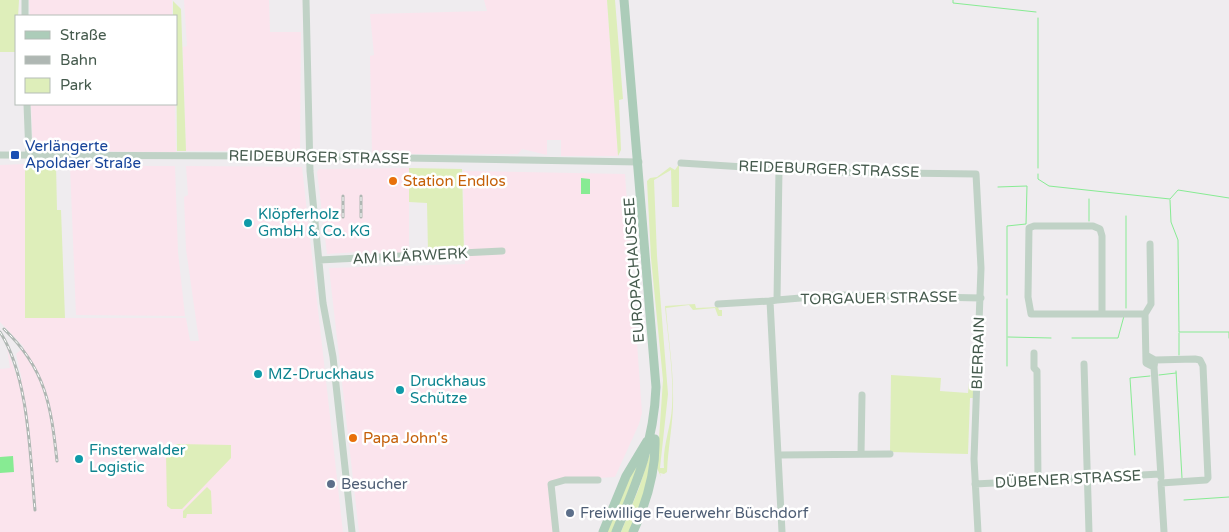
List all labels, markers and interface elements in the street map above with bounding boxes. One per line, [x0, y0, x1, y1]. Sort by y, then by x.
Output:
legend [15, 15, 178, 105]
text: Straße [60, 26, 106, 44]
text: Bahn [60, 51, 97, 69]
text: Park [60, 76, 92, 94]
place label: Verlängerte Apoldaer Straße [25, 137, 141, 172]
street label: REIDEBURGER STRASSE [228, 146, 410, 168]
marker: Verlängerte Apoldaer Straße [9, 149, 21, 161]
street label: REIDEBURGER STRASSE [738, 157, 920, 181]
place label: Station Endlos [403, 172, 506, 190]
marker: Station Endlos [387, 175, 399, 187]
street label: EUROPACHAUSSEE [620, 197, 648, 343]
place label: Klöpferholz GmbH & Co. KG [258, 205, 370, 240]
marker: Klöpferholz GmbH & Co. KG [242, 217, 254, 229]
street label: AM KLÄRWERK [352, 244, 468, 268]
street label: TORGAUER STRASSE [800, 288, 958, 308]
street label: BIERRAIN [968, 316, 988, 390]
place label: MZ-Druckhaus [268, 365, 374, 383]
marker: MZ-Druckhaus [252, 368, 264, 380]
place label: Druckhaus Schütze [410, 372, 486, 407]
marker: Druckhaus Schütze [394, 384, 406, 396]
place label: Papa John's [363, 429, 448, 447]
marker: Papa John's [347, 432, 359, 444]
place label: Finsterwalder Logistic [89, 441, 186, 476]
marker: Finsterwalder Logistic [73, 453, 85, 465]
street label: DÜBENER STRASSE [994, 466, 1142, 492]
place label: Besucher [341, 475, 408, 493]
marker: Besucher [325, 478, 337, 490]
place label: Freiwillige Feuerwehr Büschdorf [580, 504, 809, 522]
marker: Freiwillige Feuerwehr Büschdorf [564, 507, 576, 519]

